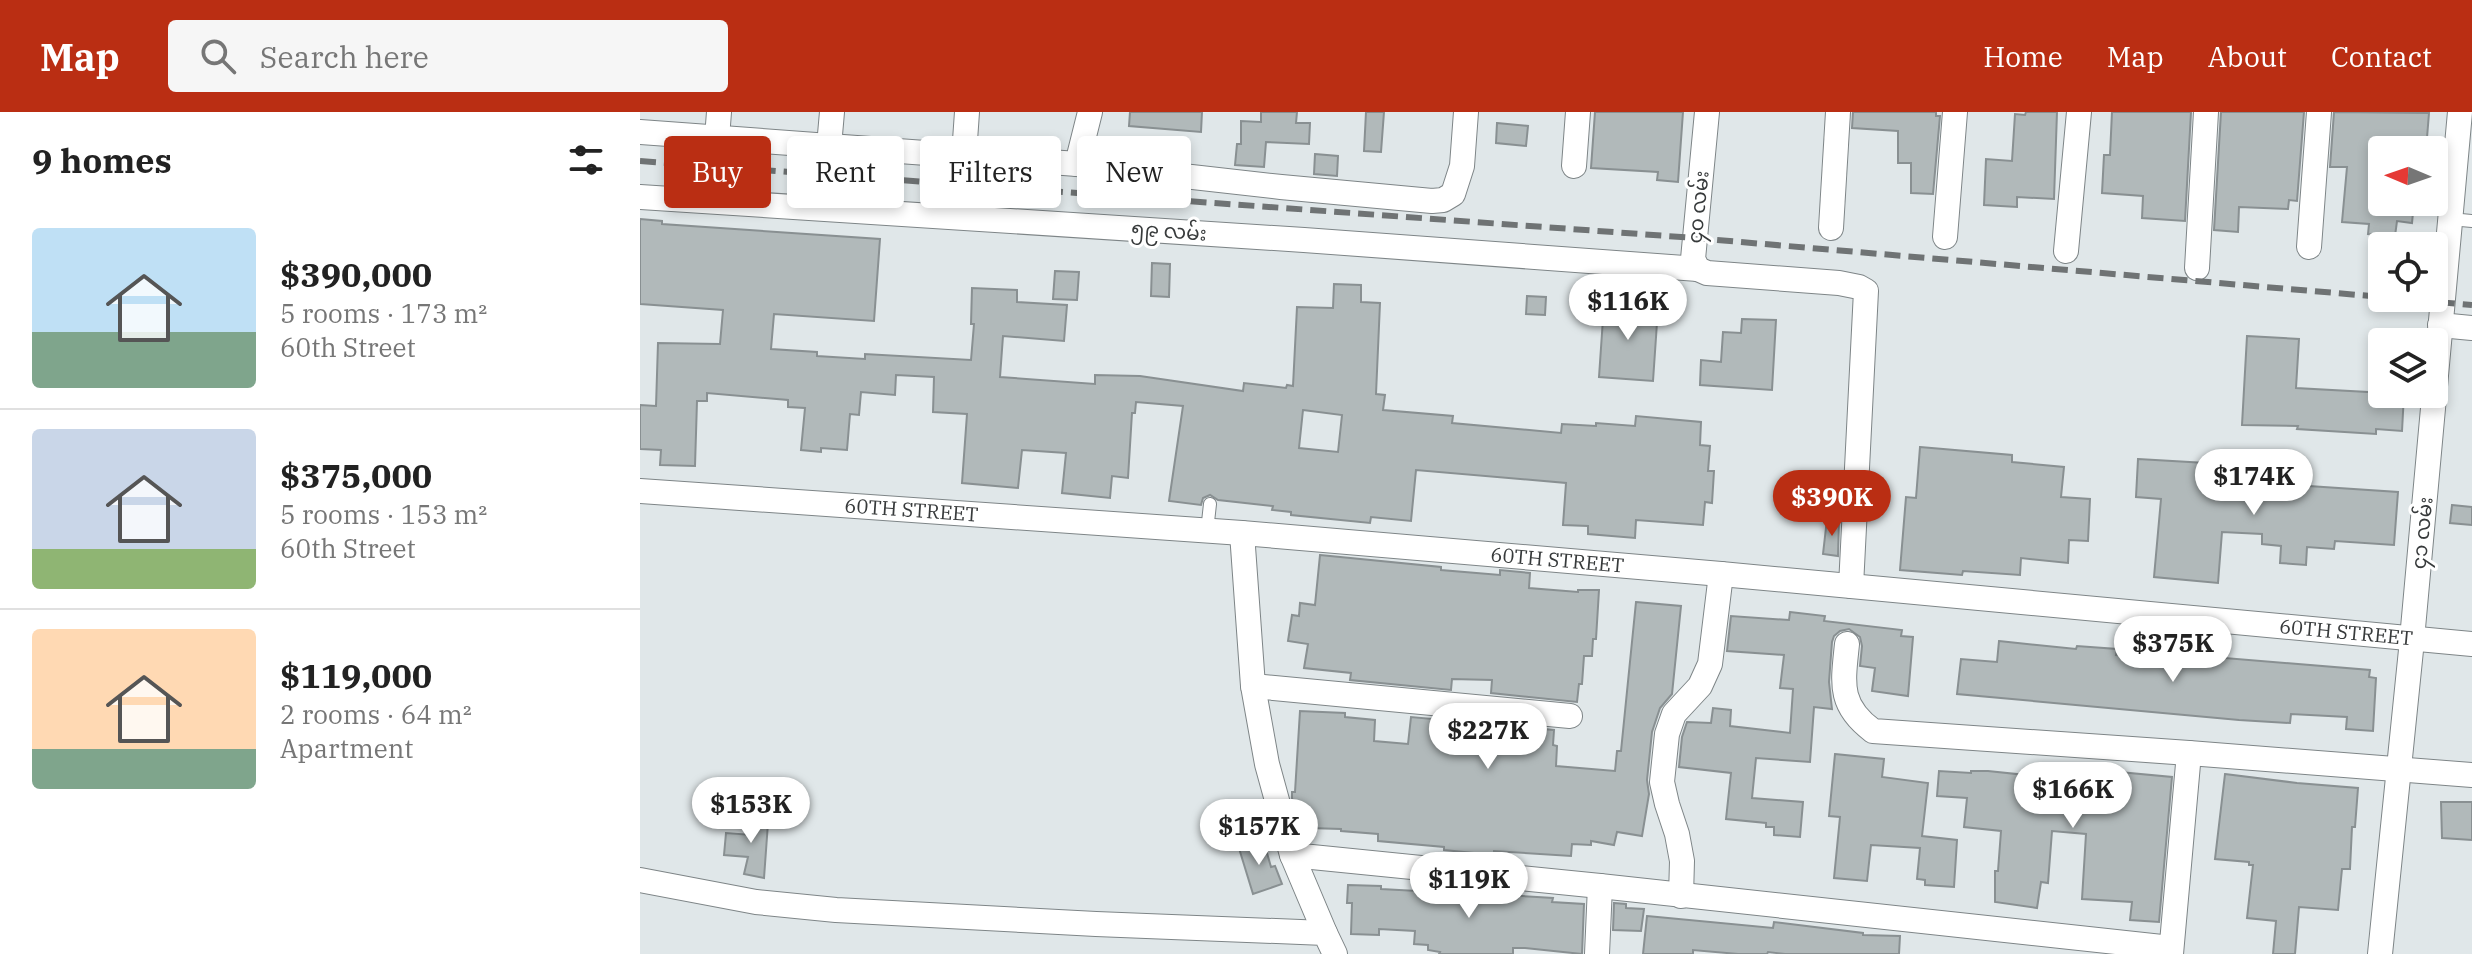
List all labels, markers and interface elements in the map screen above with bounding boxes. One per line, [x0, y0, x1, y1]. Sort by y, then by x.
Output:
search box [168, 20, 728, 92]
text: Map [40, 32, 120, 81]
icon: search [196, 34, 240, 78]
text: Search here [260, 37, 429, 76]
text: Home [1983, 38, 2063, 75]
text: Map [2107, 38, 2164, 75]
text: About [2208, 38, 2287, 75]
text: Contact [2331, 38, 2432, 75]
chip: Buy [664, 136, 771, 208]
chip: Rent [787, 136, 904, 208]
chip: Filters [920, 136, 1061, 208]
chip: New [1077, 136, 1191, 208]
north arrow [2368, 136, 2448, 216]
map controls [2368, 136, 2448, 408]
text: 9 homes [32, 138, 172, 182]
icon: filters [564, 138, 608, 182]
street label: ၄၀ လမ်း [1680, 169, 1718, 245]
street label: ၅၉ လမ်း [1130, 214, 1208, 250]
button: locate [2368, 232, 2448, 312]
text: $390,000 [280, 252, 432, 296]
icon: home [96, 260, 192, 356]
pin: $116K [1572, 274, 1684, 342]
text: $116K [1587, 283, 1669, 317]
text: 5 rooms · 173 m² [280, 296, 487, 330]
button: layers [2368, 328, 2448, 408]
text: 60th Street [280, 330, 416, 364]
pin: $174K [2198, 449, 2310, 517]
text: $375,000 [280, 453, 432, 497]
text: $174K [2213, 458, 2295, 492]
icon: home [96, 461, 192, 557]
pin: $390K [1776, 470, 1888, 538]
text: $390K [1791, 479, 1873, 513]
street label: 60TH STREET [844, 491, 979, 528]
street label: ၄၁ လမ်း [2404, 496, 2442, 571]
text: 5 rooms · 153 m² [280, 497, 487, 531]
text: 60th Street [280, 531, 416, 565]
street label: 60TH STREET [1489, 540, 1625, 579]
street label: 60TH STREET [2278, 612, 2414, 651]
pin: $375K [2117, 616, 2229, 684]
text: $375K [2132, 625, 2214, 659]
text: $119,000 [280, 653, 432, 697]
icon: home [96, 661, 192, 757]
text: 2 rooms · 64 m² [280, 697, 472, 731]
pin: $227K [1432, 703, 1544, 771]
text: $227K [1447, 712, 1529, 746]
text: Apartment [280, 731, 413, 765]
pin: $166K [2017, 762, 2129, 830]
text: $166K [2032, 771, 2114, 805]
pin: $153K [695, 777, 807, 845]
text: $153K [710, 786, 792, 820]
pin: $157K [1203, 799, 1315, 867]
text: $157K [1218, 808, 1300, 842]
pin: $119K [1413, 852, 1525, 920]
text: $119K [1428, 861, 1510, 895]

